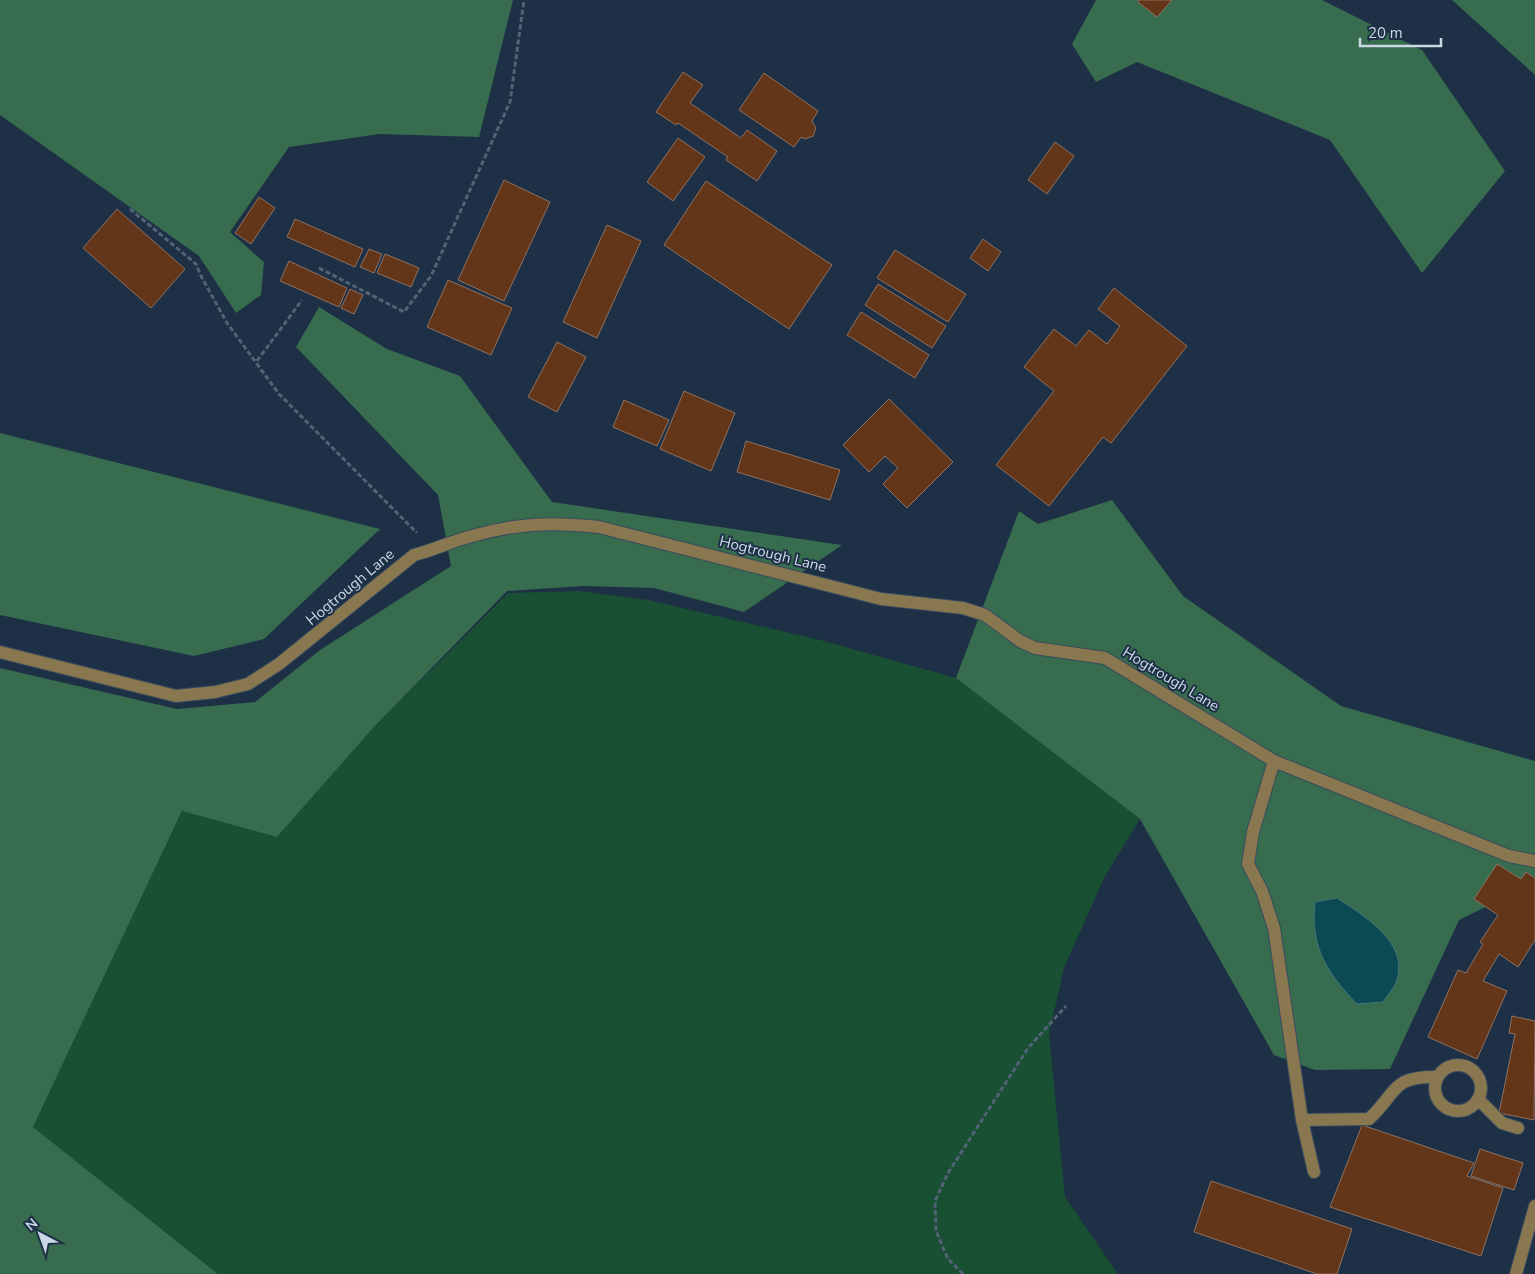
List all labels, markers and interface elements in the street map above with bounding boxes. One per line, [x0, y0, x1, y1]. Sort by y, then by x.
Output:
scale bar [1360, 15, 1441, 47]
text: 20 m [1368, 23, 1403, 43]
street label: Hogtrough Lane [717, 531, 829, 577]
street label: Hogtrough Lane [302, 544, 398, 630]
street label: Hogtrough Lane [1119, 642, 1223, 716]
north arrow [15, 1209, 65, 1259]
text: N [22, 1214, 42, 1235]

